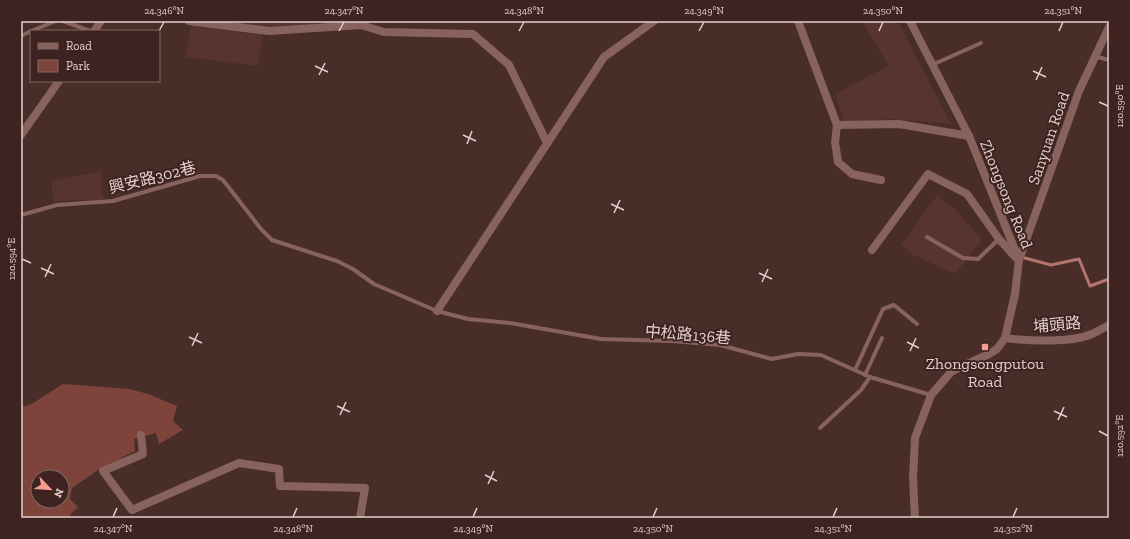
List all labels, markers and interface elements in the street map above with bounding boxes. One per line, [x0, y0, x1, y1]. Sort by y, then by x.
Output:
text: 24.346°N [144, 5, 184, 17]
text: 24.347°N [325, 5, 364, 17]
text: 24.348°N [504, 5, 544, 17]
text: 24.349°N [684, 5, 724, 17]
text: 24.350°N [863, 5, 903, 17]
text: 24.351°N [1044, 5, 1082, 17]
legend [30, 30, 160, 82]
text: Road [66, 39, 92, 53]
text: Park [66, 59, 91, 73]
text: 120.590°E [1114, 85, 1126, 127]
street label: Sanyuan Road [1024, 89, 1073, 187]
street label: Zhongsong Road [976, 137, 1037, 251]
street label: 興安路302巷 [107, 157, 198, 198]
text: 120.594°E [6, 238, 18, 280]
street label: 埔頭路 [1032, 313, 1082, 336]
street label: 中松路136巷 [644, 321, 732, 348]
marker: Zhongsongputou Road [980, 342, 990, 352]
place label: Zhongsongputou Road [926, 354, 1044, 391]
text: 120.592°E [1114, 415, 1126, 457]
north arrow [30, 469, 70, 509]
text: N [51, 486, 66, 500]
text: 24.347°N [94, 523, 133, 535]
text: 24.348°N [273, 523, 313, 535]
text: 24.349°N [453, 523, 493, 535]
text: 24.350°N [633, 523, 673, 535]
text: 24.351°N [814, 523, 852, 535]
text: 24.352°N [993, 523, 1033, 535]

